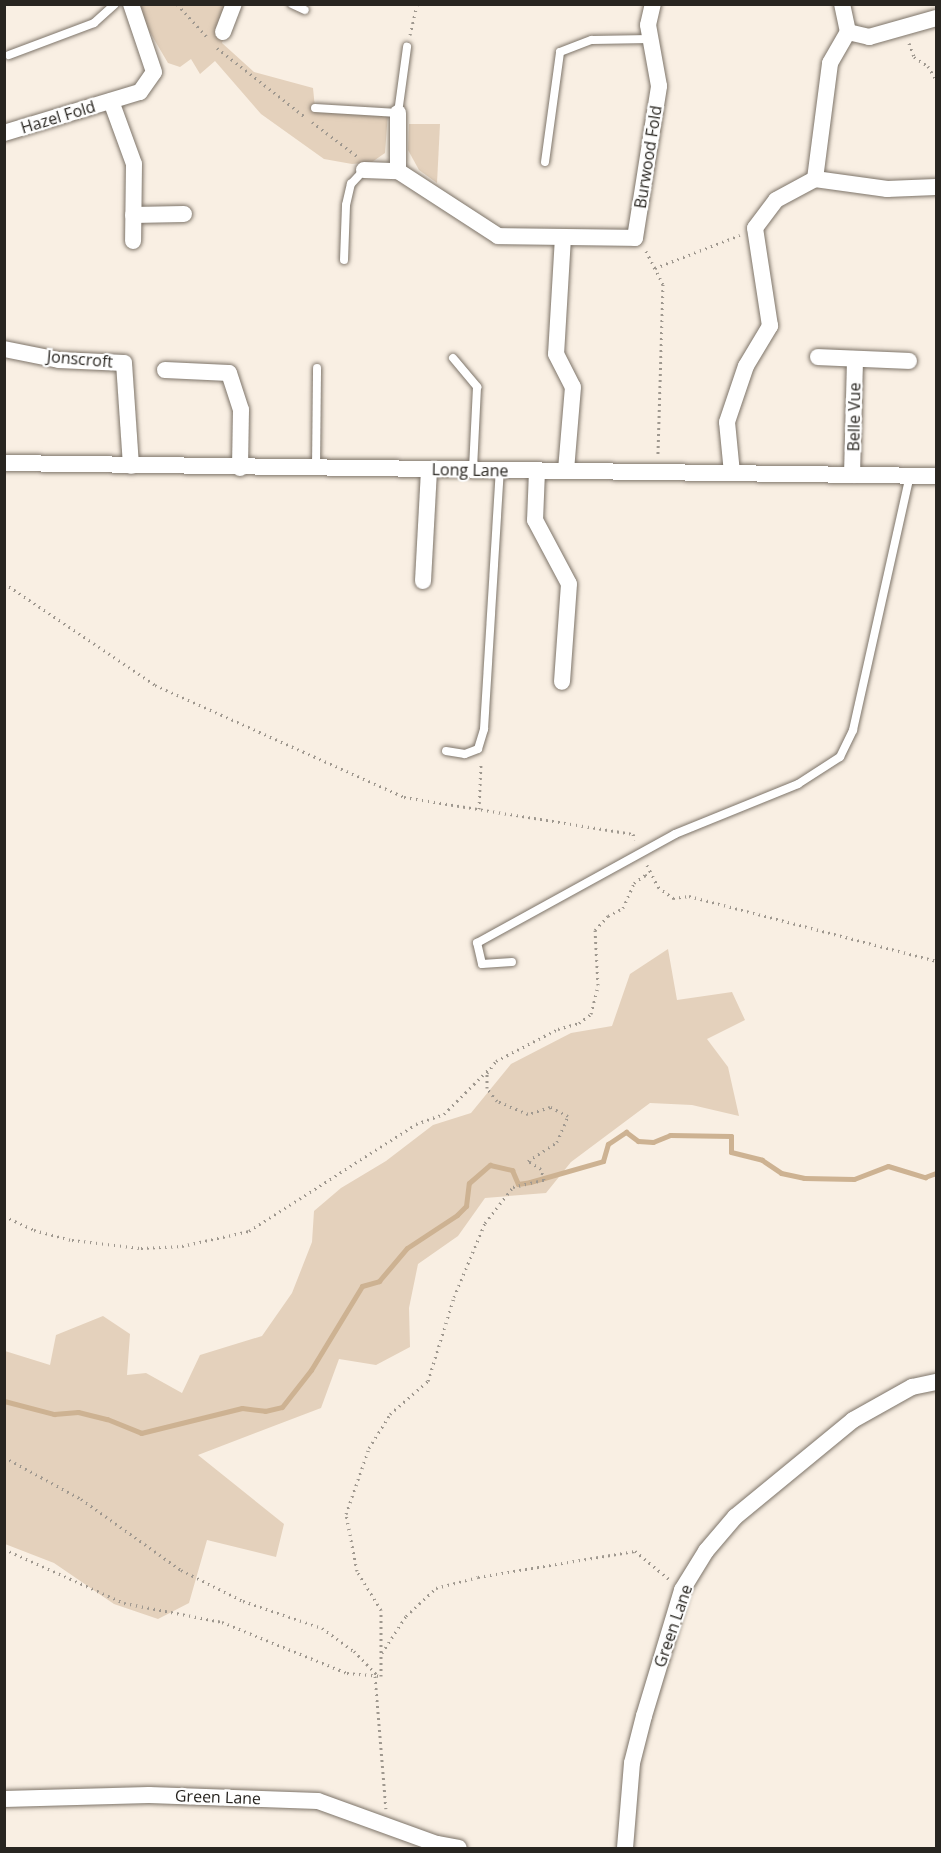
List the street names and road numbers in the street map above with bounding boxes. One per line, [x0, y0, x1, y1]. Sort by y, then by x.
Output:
street label: Hazel Fold [18, 97, 98, 137]
street label: Burwood Fold [630, 104, 666, 210]
street label: Jonscroft [46, 347, 114, 371]
street label: Belle Vue [844, 382, 864, 452]
street label: Long Lane [432, 460, 508, 480]
street label: Green Lane [650, 1582, 696, 1670]
street label: Green Lane [175, 1786, 261, 1808]

